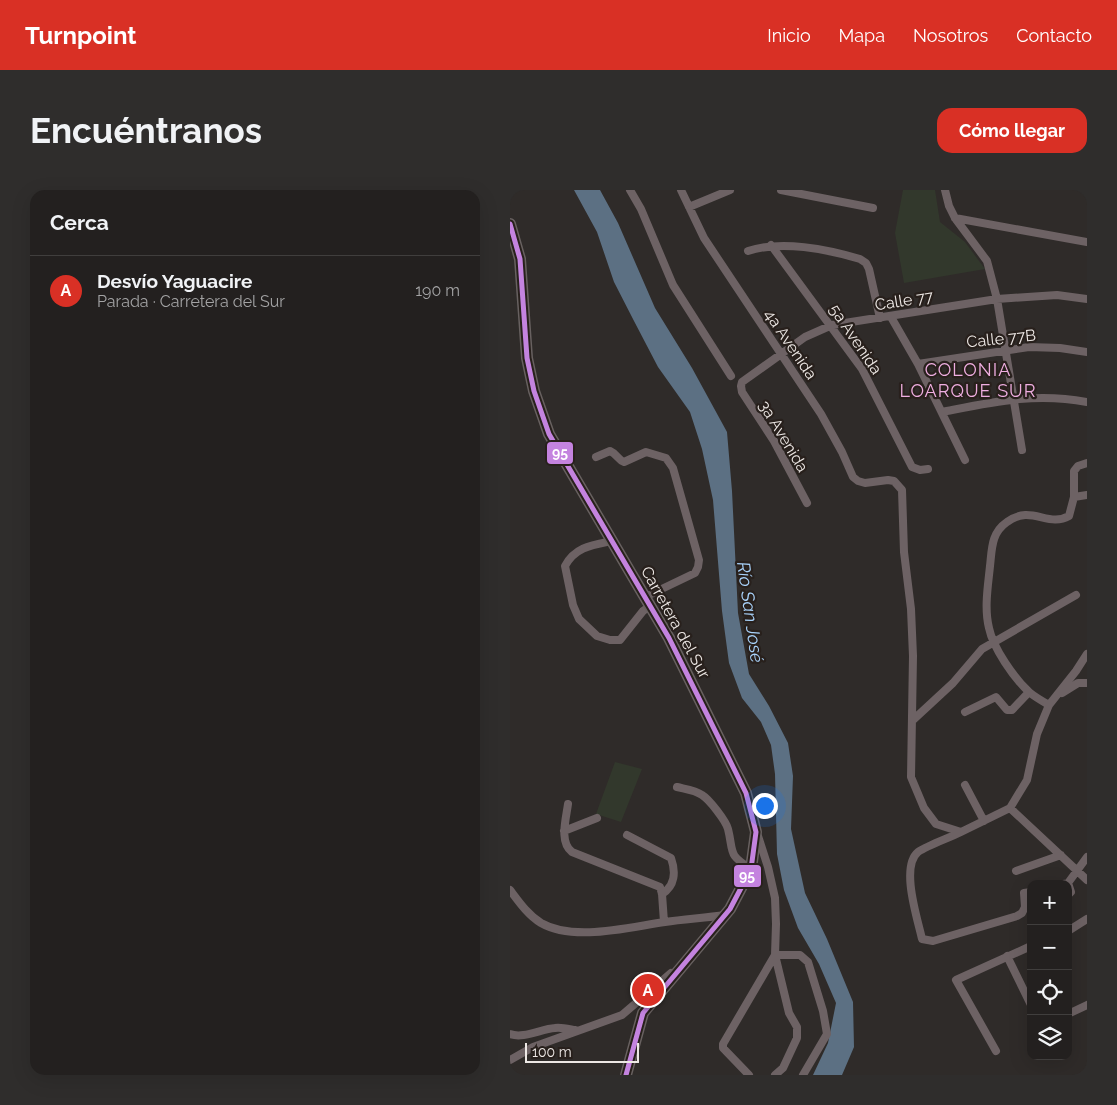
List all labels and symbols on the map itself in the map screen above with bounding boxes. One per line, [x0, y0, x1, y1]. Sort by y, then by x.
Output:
street label: Calle 77 [873, 286, 935, 314]
street label: 5a Avenida [825, 301, 886, 378]
street label: 4a Avenida [760, 306, 821, 383]
street label: Calle 77B [965, 325, 1037, 352]
district label: COLONIA LOARQUE SUR [900, 359, 1036, 401]
street label: 3a Avenida [755, 397, 812, 476]
line badge: 95 [546, 441, 574, 465]
text: 95 [552, 445, 568, 461]
water label: Río San José [733, 560, 768, 664]
street label: Carretera del Sur [637, 563, 714, 682]
your location [752, 793, 778, 819]
line badge: 95 [733, 864, 762, 888]
text: 95 [739, 868, 755, 884]
pin: A [632, 971, 664, 1009]
scale bar [525, 1040, 639, 1063]

